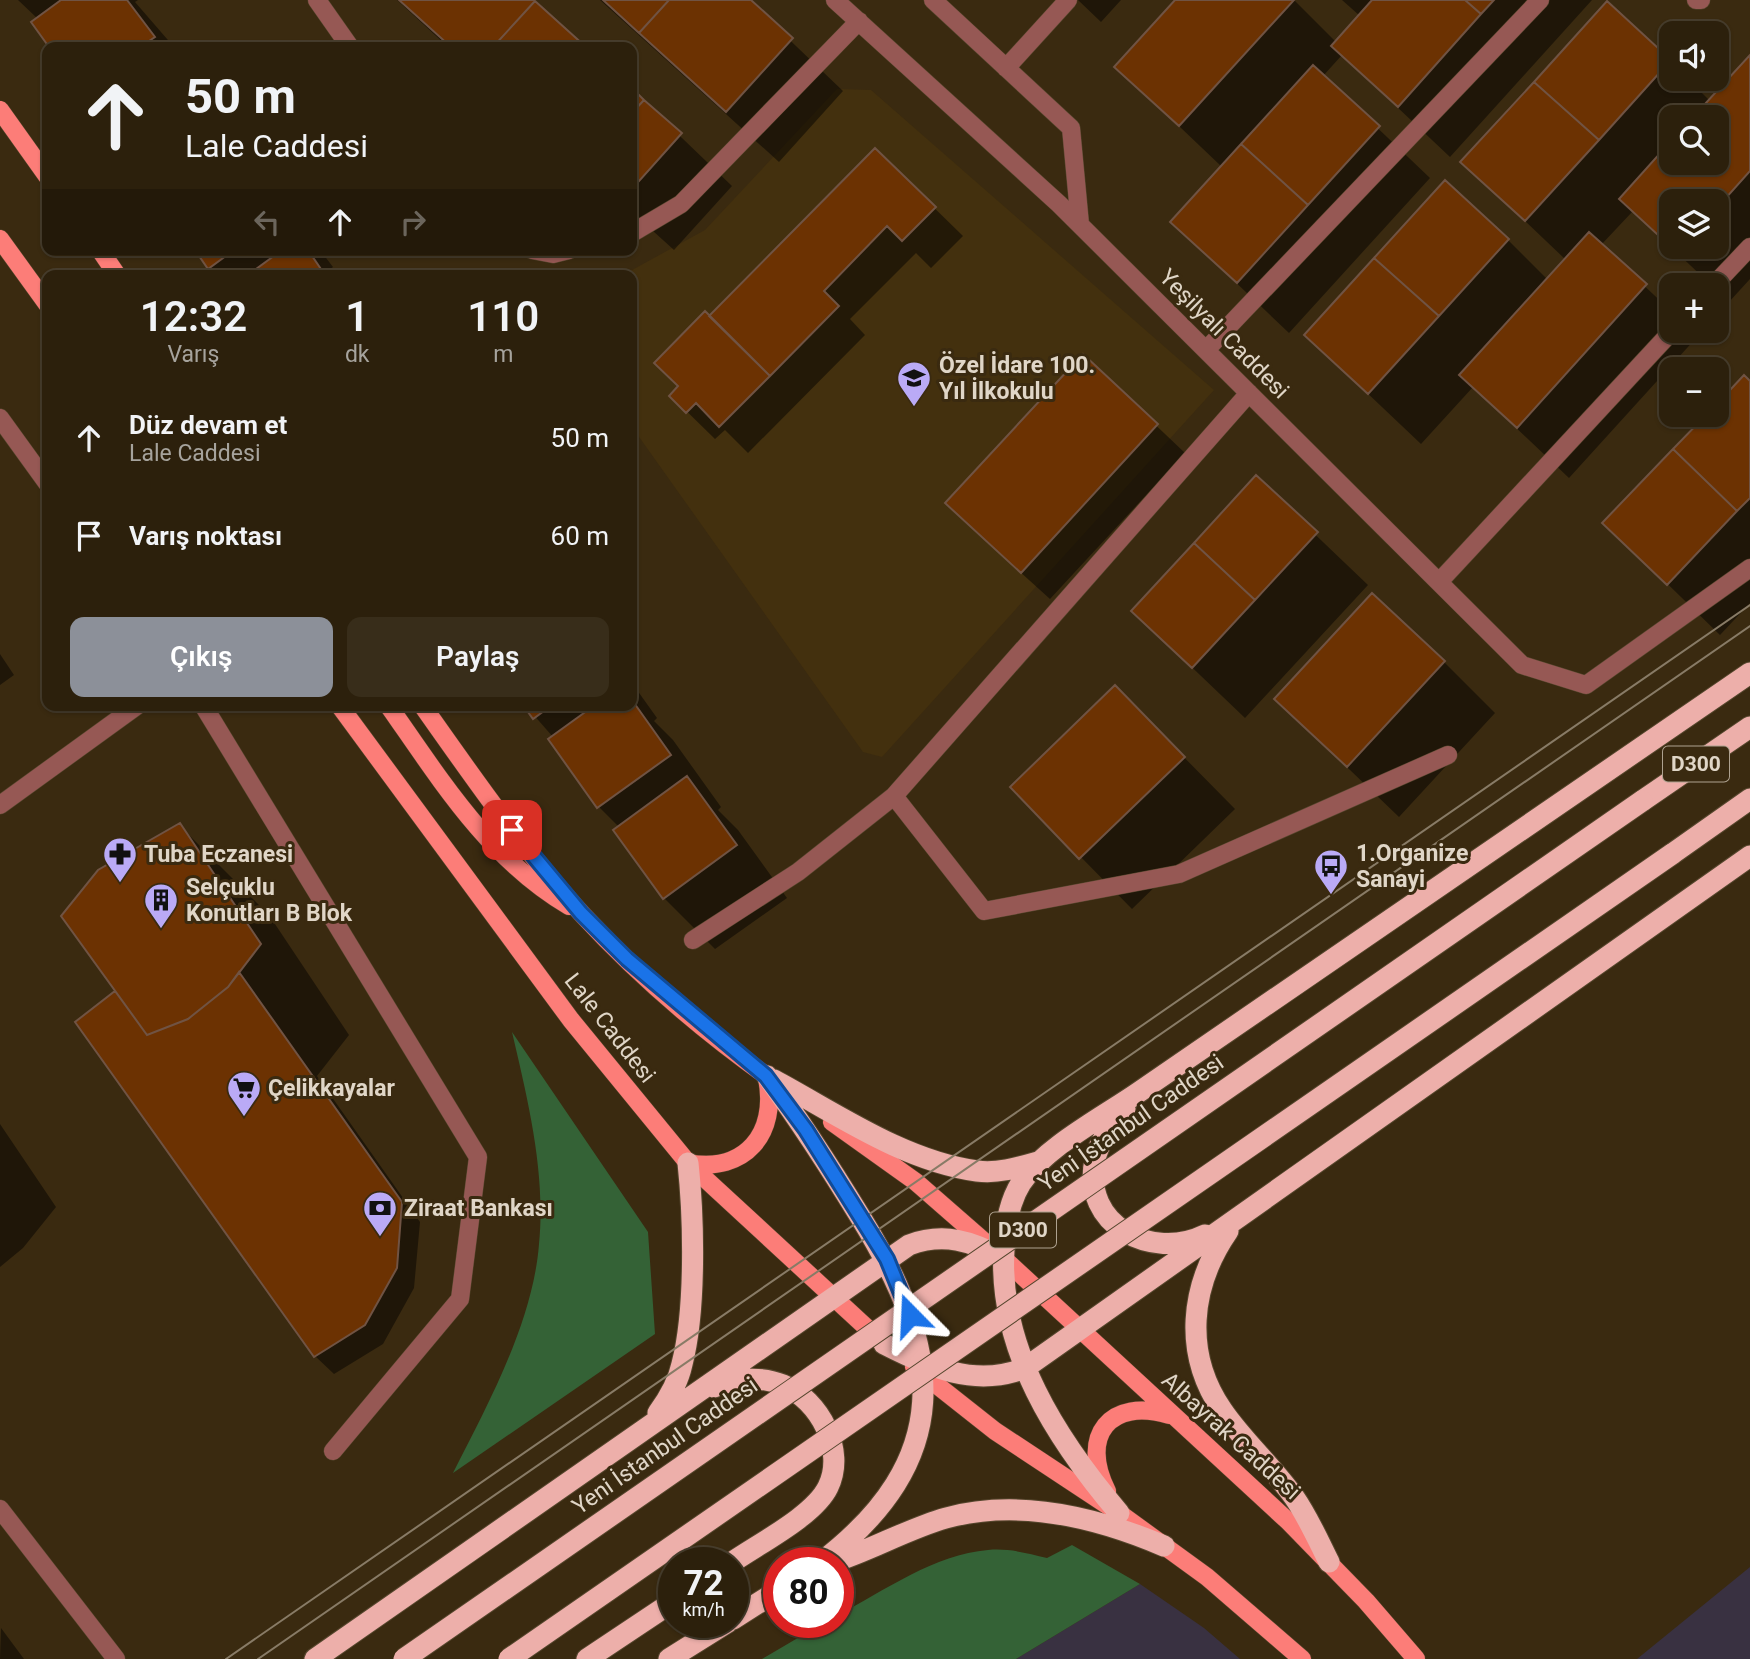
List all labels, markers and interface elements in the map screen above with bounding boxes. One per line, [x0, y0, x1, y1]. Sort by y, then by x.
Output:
map controls [1659, 21, 1729, 427]
button: sound [1659, 21, 1729, 91]
text: 50 m [185, 68, 296, 125]
icon: ahead [70, 70, 161, 161]
button: search [1659, 105, 1729, 175]
text: Lale Caddesi [185, 127, 368, 165]
button: layers [1659, 189, 1729, 259]
icon: left [248, 203, 286, 241]
icon: ahead [321, 203, 359, 241]
icon: right [394, 203, 432, 241]
street label: Yeşilyalı Caddesi [1154, 264, 1294, 404]
button: + [1659, 273, 1729, 343]
text: 12:32 [140, 292, 247, 341]
text: 1 [345, 292, 369, 341]
text: 110 [467, 292, 539, 341]
text: Varış [167, 341, 219, 368]
text: dk [345, 341, 370, 368]
text: m [493, 341, 513, 368]
place label: Özel İdare 100. Yıl İlkokulu [939, 351, 1095, 405]
button: − [1659, 357, 1729, 427]
school or university icon: Özel İdare 100. Yıl İlkokulu [895, 359, 933, 408]
text: Düz devam et [129, 410, 287, 440]
icon: ahead [70, 419, 108, 457]
text: 50 m [551, 423, 609, 453]
text: Lale Caddesi [129, 440, 260, 467]
icon: arrive [70, 517, 108, 555]
text: Varış noktası [129, 521, 282, 551]
text: 60 m [551, 521, 609, 551]
button: Çıkış [70, 617, 333, 697]
button: Paylaş [347, 617, 609, 697]
road number: D300 [1663, 746, 1729, 782]
pin [482, 800, 542, 860]
icon: arrive [493, 811, 531, 849]
pharmacy icon: Tuba Eczanesi [101, 835, 139, 884]
place label: 1.Organize Sanayi [1356, 840, 1468, 893]
place label: Tuba Eczanesi [144, 841, 293, 868]
bus stop icon: 1.Organize Sanayi [1312, 847, 1350, 896]
place label: Selçuklu Konutları B Blok [186, 874, 353, 927]
building icon: Selçuklu Konutları B Blok [142, 881, 180, 930]
street label: Lale Caddesi [559, 968, 661, 1088]
street label: Yeni İstanbul Caddesi [1033, 1049, 1229, 1197]
supermarket icon: Çelikkayalar [225, 1069, 263, 1118]
place label: Çelikkayalar [268, 1075, 395, 1102]
bank icon: Ziraat Bankası [361, 1189, 399, 1238]
place label: Ziraat Bankası [404, 1195, 553, 1222]
road number: D300 [990, 1212, 1056, 1248]
position arrow [873, 1278, 947, 1352]
street label: Albayrak Caddesi [1156, 1367, 1306, 1505]
street label: Yeni İstanbul Caddesi [567, 1372, 763, 1520]
speed limit sign: 80 [763, 1547, 854, 1638]
text: 72 [683, 1563, 724, 1604]
text: km/h [682, 1599, 725, 1620]

